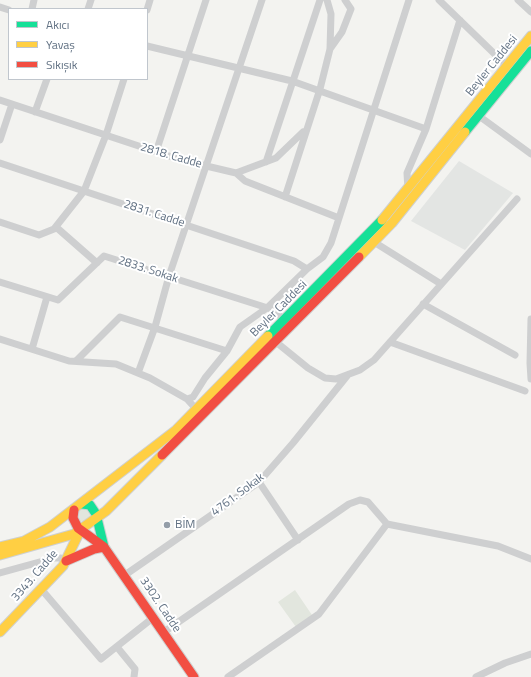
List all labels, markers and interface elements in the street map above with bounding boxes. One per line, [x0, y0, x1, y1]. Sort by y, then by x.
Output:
legend [8, 8, 148, 80]
text: Akıcı [46, 15, 69, 34]
street label: Beyler Caddesi [463, 33, 521, 99]
text: Yavaş [46, 35, 75, 54]
text: Sıkışık [46, 55, 77, 74]
street label: 2818. Cadde [139, 140, 203, 172]
street label: 2831. Cadde [122, 197, 186, 231]
street label: 2833. Sokak [116, 254, 180, 286]
street label: Beyler Caddesi [248, 278, 310, 340]
street label: 4761. Sokak [209, 470, 267, 520]
place label: BİM [175, 518, 195, 532]
marker: BİM [162, 520, 172, 530]
street label: 3343. Cadde [9, 547, 61, 605]
street label: 3302. Cadde [136, 575, 184, 635]

